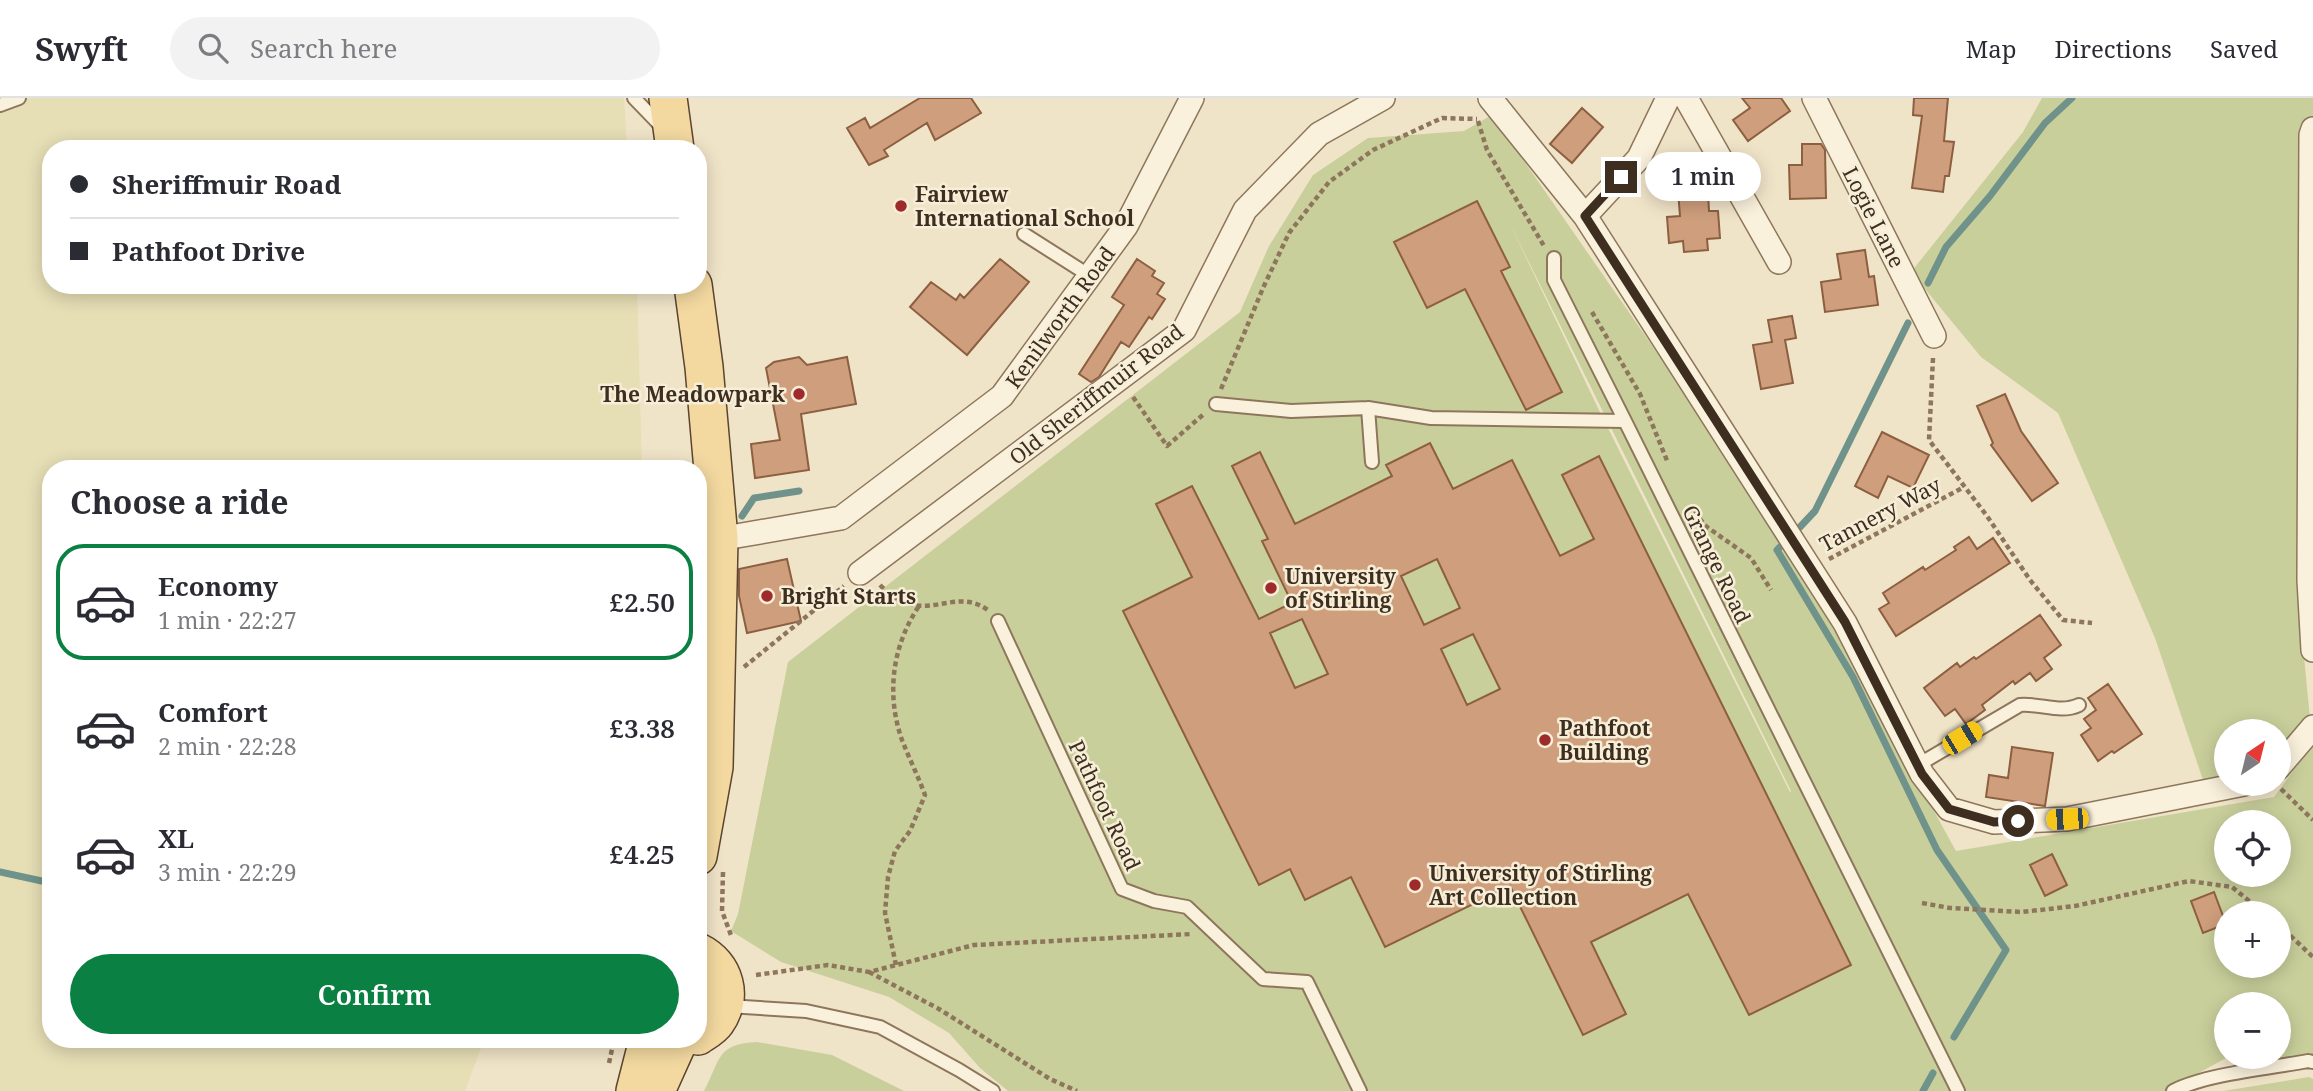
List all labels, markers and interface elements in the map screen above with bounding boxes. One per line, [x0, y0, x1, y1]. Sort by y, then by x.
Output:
search box [170, 17, 660, 80]
text: Swyft [35, 26, 128, 71]
icon: search [194, 29, 232, 67]
text: Search here [250, 30, 398, 66]
text: Map [1966, 32, 2017, 65]
text: Directions [2055, 32, 2172, 65]
text: Saved [2210, 32, 2278, 65]
callout: 1 min [1646, 153, 1761, 202]
text: 1 min [1671, 160, 1735, 192]
route end [1605, 161, 1637, 193]
street label: Logie Lane [1837, 162, 1911, 272]
text: Sheriffmuir Road [112, 166, 341, 202]
place label: Fairview International School [915, 180, 1135, 232]
marker: Fairview International School [893, 198, 909, 214]
text: Pathfoot Drive [112, 233, 305, 269]
street label: Kenilworth Road [999, 240, 1121, 394]
street label: Old Sheriffmuir Road [1003, 317, 1189, 471]
place label: The Meadowpark [600, 380, 786, 408]
marker: The Meadowpark [791, 386, 807, 402]
street label: Tannery Way [1815, 470, 1946, 558]
text: Choose a ride [70, 480, 289, 523]
street label: Grange Road [1676, 500, 1758, 628]
place label: University of Stirling [1285, 562, 1397, 614]
text: Economy [158, 568, 278, 604]
icon: car [74, 571, 137, 634]
marker: University of Stirling [1263, 580, 1279, 596]
place label: Bright Starts [781, 582, 916, 610]
text: £2.50 [609, 584, 675, 620]
marker: Bright Starts [759, 588, 775, 604]
text: 1 min · 22:27 [158, 604, 296, 636]
text: Comfort [158, 694, 268, 730]
icon: car [74, 697, 137, 760]
text: £3.38 [609, 710, 675, 746]
place label: Pathfoot Building [1559, 714, 1651, 766]
car [1939, 718, 1986, 758]
north arrow [2214, 719, 2291, 796]
map controls [2214, 719, 2291, 1069]
text: 2 min · 22:28 [158, 730, 296, 762]
marker: Pathfoot Building [1537, 732, 1553, 748]
street label: Pathfoot Road [1063, 735, 1147, 875]
route start [2002, 805, 2034, 837]
car [2046, 808, 2089, 830]
button: locate [2214, 810, 2291, 887]
text: XL [158, 820, 194, 856]
icon: car [74, 823, 137, 886]
text: £4.25 [609, 836, 675, 872]
text: 3 min · 22:29 [158, 856, 296, 888]
place label: University of Stirling Art Collection [1429, 859, 1652, 911]
marker: University of Stirling Art Collection [1407, 877, 1423, 893]
button: + [2214, 901, 2291, 978]
button: Confirm [70, 954, 679, 1034]
button: − [2214, 992, 2291, 1069]

